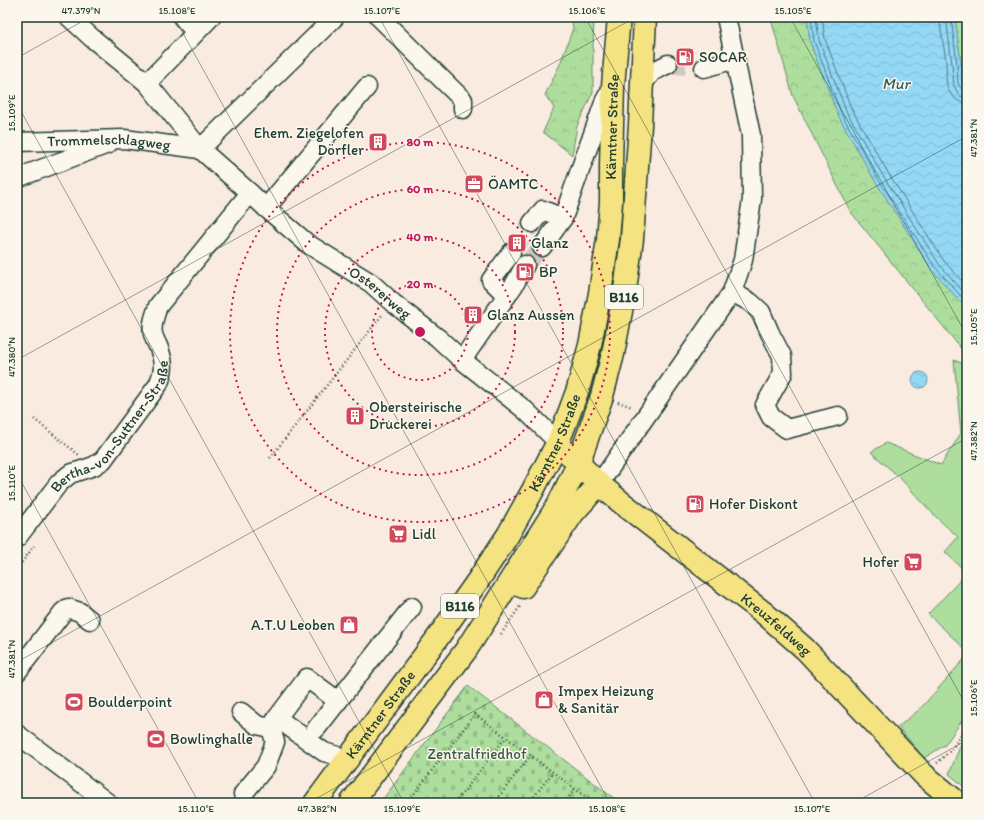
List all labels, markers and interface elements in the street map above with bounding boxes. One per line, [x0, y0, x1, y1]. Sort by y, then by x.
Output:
text: 47.379°N [62, 4, 101, 17]
text: 15.108°E [158, 4, 196, 17]
text: 15.107°E [364, 4, 401, 17]
text: 15.106°E [569, 4, 606, 17]
text: 15.105°E [775, 4, 812, 17]
fuel station icon: SOCAR [674, 46, 696, 68]
place label: SOCAR [699, 48, 747, 66]
street label: Kärntner Straße [602, 73, 623, 180]
water label: Mur [882, 74, 912, 93]
text: 15.109°E [5, 94, 18, 131]
text: 47.381°N [967, 118, 980, 157]
place label: Ehem. Ziegelofen Dörfler [254, 124, 364, 159]
street label: Trommelschlagweg [47, 130, 172, 154]
building icon: Ehem. Ziegelofen Dörfler [367, 131, 389, 153]
text: 80 m [407, 135, 434, 149]
office icon: ÖAMTC [463, 173, 485, 195]
place label: ÖAMTC [488, 175, 539, 193]
text: 60 m [407, 182, 434, 196]
text: 40 m [406, 230, 435, 244]
building icon: Glanz [506, 232, 528, 254]
place label: Glanz [531, 234, 568, 252]
fuel station icon: BP [514, 261, 536, 283]
street label: Ostererweg [346, 263, 415, 323]
place label: BP [539, 263, 558, 281]
text: 20 m [407, 277, 434, 291]
road number: B116 [605, 285, 643, 309]
building icon: Glanz Aussen [462, 304, 484, 326]
place label: Glanz Aussen [487, 306, 575, 324]
text: 15.105°E [967, 308, 980, 345]
centre of rings [413, 325, 427, 339]
text: 47.380°N [5, 337, 18, 377]
street label: Bertha-von-Suttner-Straße [46, 360, 172, 496]
street label: Kärntner Straße [525, 391, 584, 495]
place label: Obersteirische Druckerei [369, 398, 462, 433]
building icon: Obersteirische Druckerei [344, 405, 366, 427]
text: 47.382°N [967, 421, 980, 461]
text: 15.110°E [5, 464, 18, 501]
fuel station icon: Hofer Diskont [684, 493, 706, 515]
place label: Hofer Diskont [709, 495, 798, 513]
supermarket icon: Lidl [387, 523, 409, 545]
place label: Lidl [412, 525, 437, 543]
supermarket icon: Hofer [902, 551, 924, 573]
place label: Hofer [863, 553, 899, 571]
street label: Kreuzfeldweg [737, 589, 816, 660]
road number: B116 [441, 594, 479, 618]
shop icon: A.T.U Leoben [338, 614, 360, 636]
place label: A.T.U Leoben [251, 616, 335, 634]
text: 47.381°N [5, 639, 18, 678]
street label: Kärntner Straße [342, 667, 419, 762]
text: 15.106°E [967, 679, 980, 716]
place label: Impex Heizung & Sanitär [558, 682, 654, 717]
shop icon: Impex Heizung & Sanitär [533, 689, 555, 711]
sports icon: Boulderpoint [63, 691, 85, 713]
place label: Boulderpoint [88, 693, 172, 711]
sports icon: Bowlinghalle [145, 728, 167, 750]
place label: Bowlinghalle [170, 730, 253, 748]
park label: Zentralfriedhof [427, 745, 527, 763]
text: 15.110°E [178, 802, 215, 815]
text: 47.382°N [297, 802, 337, 815]
text: 15.109°E [384, 802, 421, 815]
text: 15.108°E [588, 802, 626, 815]
text: 15.107°E [794, 802, 831, 815]

